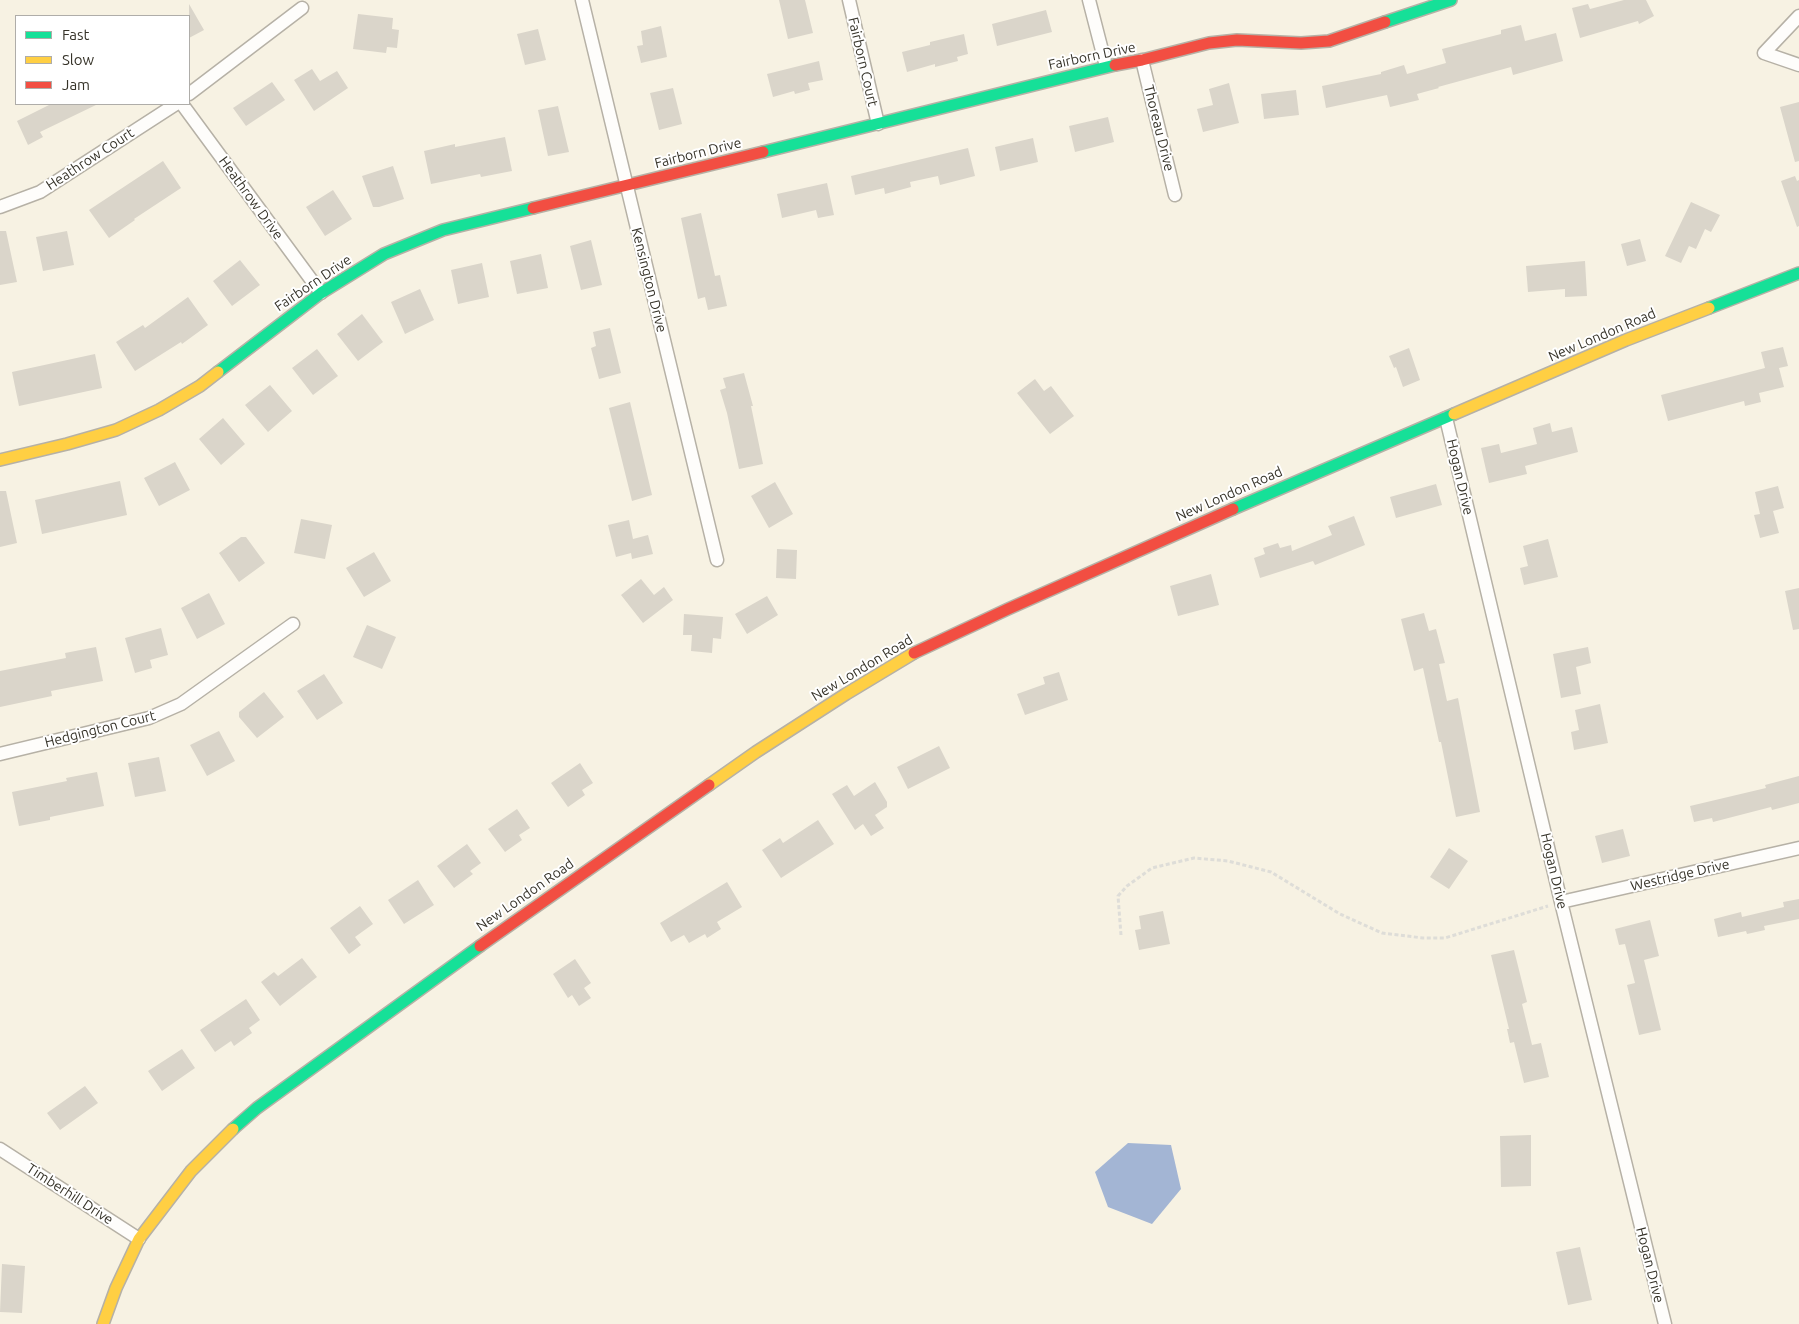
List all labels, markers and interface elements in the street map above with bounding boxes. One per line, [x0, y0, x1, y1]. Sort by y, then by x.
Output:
legend [15, 15, 190, 105]
street label: Fairborn Court [845, 16, 881, 108]
text: Fast [62, 26, 89, 43]
street label: Fairborn Drive [1047, 39, 1137, 73]
text: Slow [62, 51, 94, 68]
text: Jam [62, 76, 90, 93]
street label: Thoreau Drive [1140, 83, 1178, 173]
street label: Heathrow Court [43, 124, 137, 194]
street label: Fairborn Drive [653, 134, 743, 172]
street label: Heathrow Drive [215, 153, 287, 243]
street label: Kensington Drive [628, 226, 670, 334]
street label: Fairborn Drive [272, 251, 354, 315]
street label: New London Road [1546, 305, 1658, 365]
street label: Hogan Drive [1443, 437, 1477, 517]
street label: New London Road [1173, 463, 1285, 525]
street label: New London Road [808, 631, 916, 705]
street label: Hedgington Court [43, 707, 157, 751]
street label: Hogan Drive [1537, 831, 1571, 911]
street label: New London Road [473, 855, 577, 935]
street label: Westridge Drive [1629, 855, 1731, 895]
street label: Timberhill Drive [24, 1160, 116, 1228]
street label: Hogan Drive [1632, 1225, 1668, 1305]

